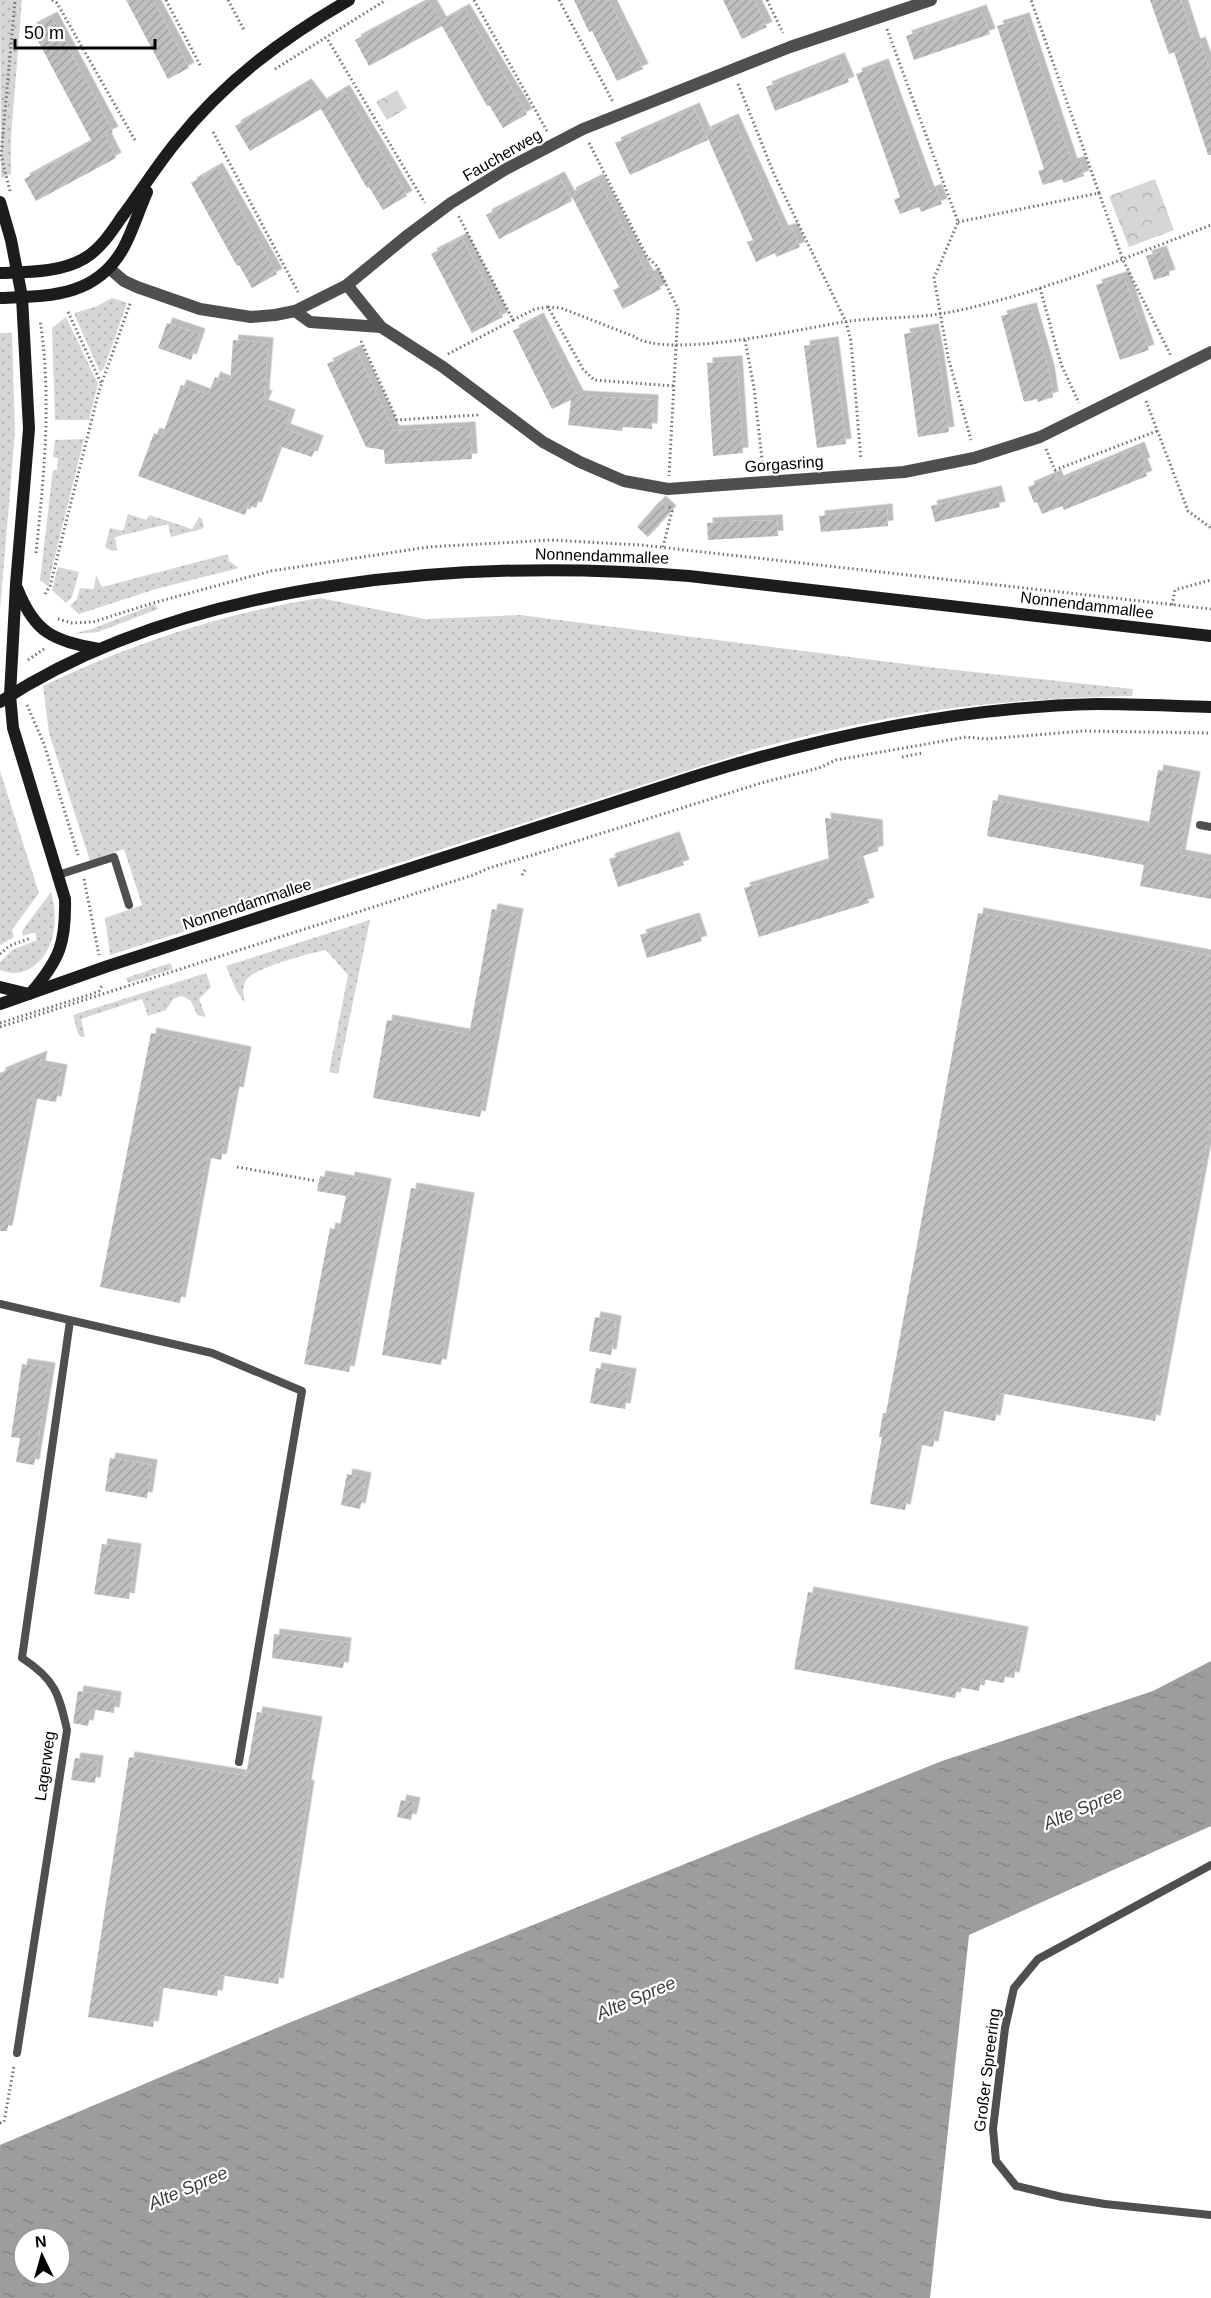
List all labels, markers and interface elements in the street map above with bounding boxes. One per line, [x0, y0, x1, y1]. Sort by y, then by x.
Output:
scale bar [15, 12, 154, 50]
text: 50 m [24, 23, 64, 43]
street label: Faucherweg [460, 126, 544, 184]
street label: Gorgasring [744, 453, 824, 475]
street label: Nonnendammallee [535, 545, 670, 567]
street label: Nonnendammallee [1019, 588, 1155, 622]
street label: Nonnendammallee [181, 875, 314, 933]
street label: Lagerweg [32, 1730, 58, 1802]
water label: Alte Spree [1039, 1782, 1126, 1834]
water label: Alte Spree [592, 1972, 679, 2024]
street label: Großer Spreering [971, 2007, 1003, 2133]
water label: Alte Spree [144, 2162, 231, 2214]
north arrow [12, 2226, 72, 2286]
text: N [34, 2233, 47, 2251]

